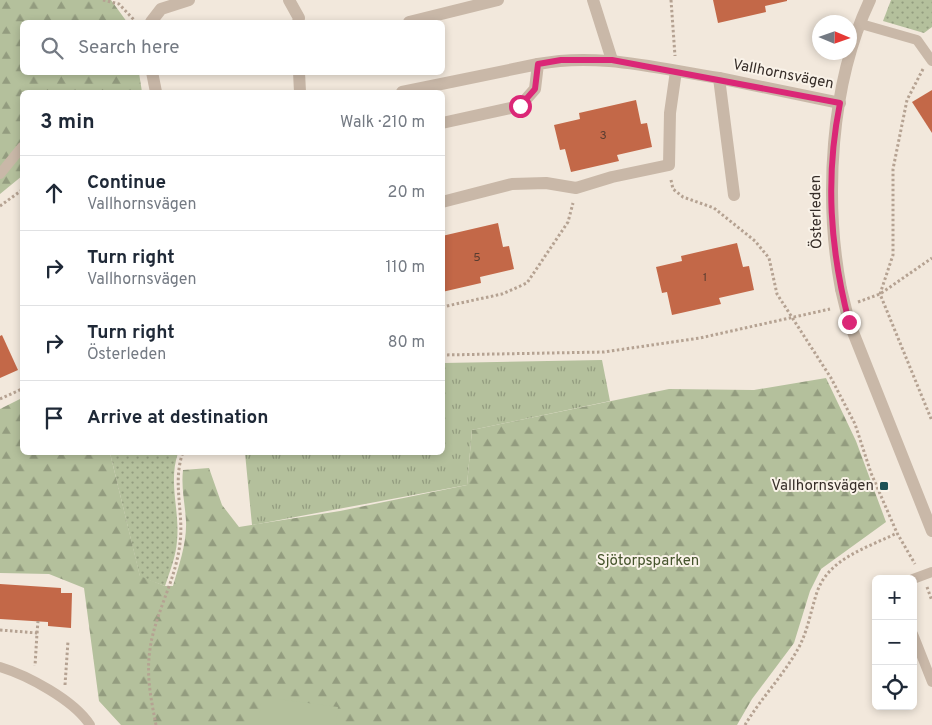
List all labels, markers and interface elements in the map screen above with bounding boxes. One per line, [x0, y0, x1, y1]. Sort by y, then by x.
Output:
north arrow [812, 15, 857, 60]
search box [20, 20, 445, 75]
icon: search [38, 34, 66, 62]
text: Search here [78, 36, 180, 60]
street label: Vallhornsvägen [731, 56, 835, 94]
route start [509, 95, 532, 118]
text: 3 min [40, 109, 95, 136]
text: Walk · 210 m [340, 113, 425, 133]
house number: 3 [599, 128, 607, 144]
text: Continue [87, 171, 166, 195]
street label: Österleden [806, 175, 827, 249]
icon: ahead [40, 179, 68, 207]
text: 20 m [388, 183, 425, 203]
text: Vallhornsvägen [87, 195, 197, 215]
text: Turn right [87, 246, 175, 270]
house number: 5 [473, 250, 481, 266]
icon: right [40, 254, 68, 282]
text: 110 m [385, 258, 425, 278]
text: Vallhornsvägen [87, 270, 197, 290]
house number: 1 [703, 270, 707, 286]
route end [838, 311, 861, 334]
text: Turn right [87, 321, 175, 345]
icon: right [40, 329, 68, 357]
text: 80 m [388, 333, 425, 353]
text: Österleden [87, 345, 166, 365]
icon: arrive [40, 404, 68, 432]
text: Arrive at destination [87, 406, 268, 430]
place label: Vallhornsvägen [771, 477, 874, 496]
marker: Vallhornsvägen [878, 480, 890, 492]
park label: Sjötorpsparken [597, 552, 699, 571]
map controls [872, 575, 917, 710]
button: + [872, 575, 917, 620]
button: − [872, 620, 917, 665]
button: locate [872, 665, 917, 710]

